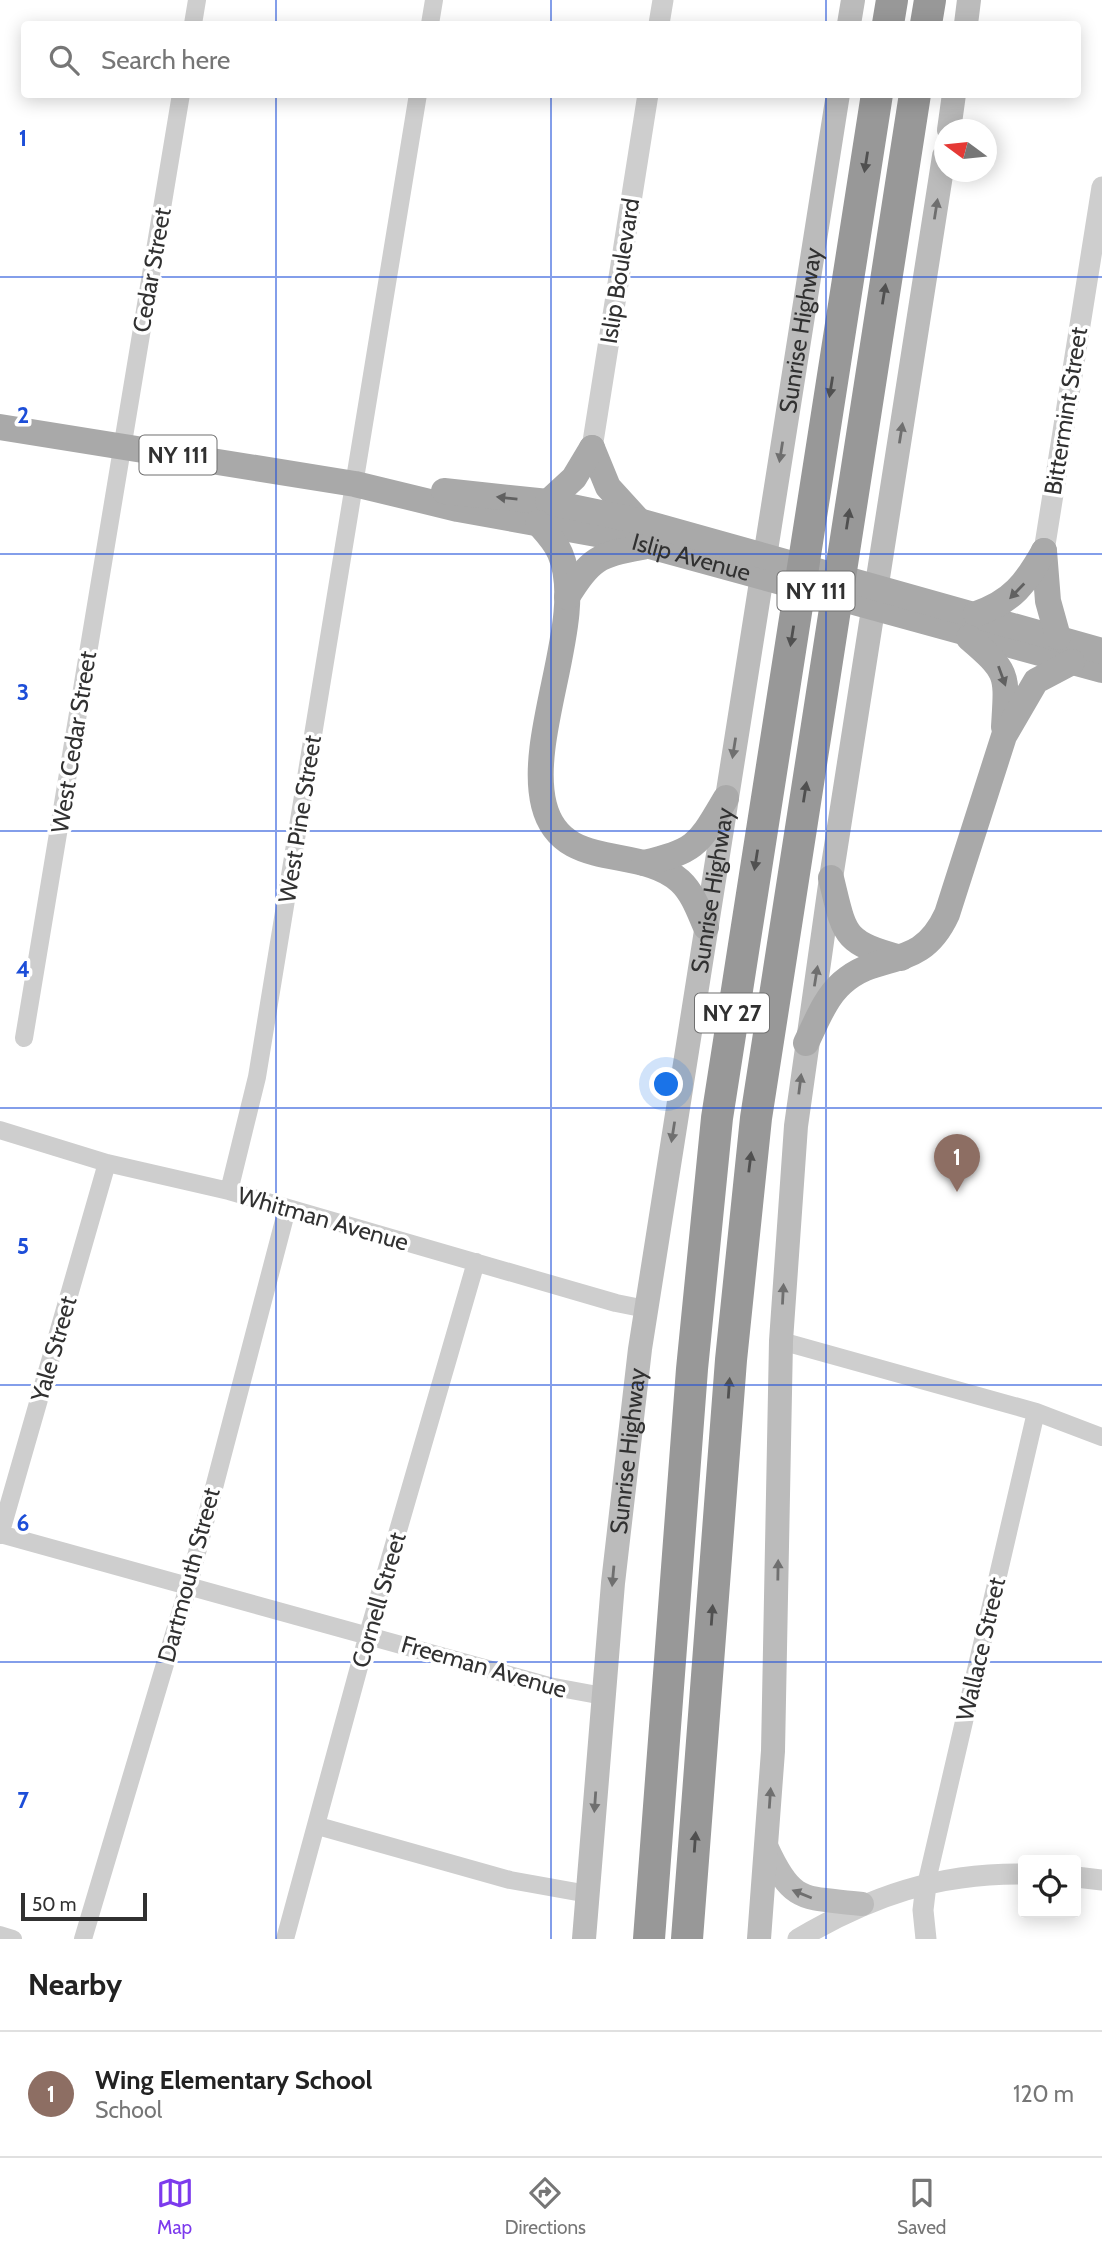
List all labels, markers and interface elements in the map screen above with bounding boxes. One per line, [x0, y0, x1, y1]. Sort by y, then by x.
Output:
search box [21, 21, 1081, 98]
icon: search [45, 41, 83, 79]
text: Search here [101, 44, 230, 76]
north arrow [934, 119, 997, 182]
text: 1 [19, 124, 27, 152]
one-way arrow [860, 151, 871, 173]
street label: Islip Boulevard [594, 196, 645, 346]
one-way arrow [931, 198, 942, 220]
street label: Cedar Street [126, 205, 177, 335]
street label: Sunrise Highway [773, 245, 828, 415]
one-way arrow [879, 283, 890, 305]
street label: Bittermint Street [1038, 325, 1093, 497]
one-way arrow [825, 376, 836, 398]
text: 2 [17, 401, 29, 429]
one-way arrow [896, 422, 907, 444]
road number: NY 111 [140, 436, 216, 475]
one-way arrow [775, 441, 786, 463]
one-way arrow [496, 492, 518, 503]
one-way arrow [843, 508, 854, 530]
street label: Islip Avenue [629, 527, 754, 587]
road number: NY 111 [778, 572, 854, 610]
one-way arrow [1009, 582, 1026, 599]
one-way arrow [786, 625, 797, 647]
street label: West Cedar Street [45, 649, 102, 835]
one-way arrow [997, 666, 1008, 687]
text: 3 [17, 678, 29, 706]
street label: West Pine Street [272, 733, 327, 905]
one-way arrow [728, 737, 739, 759]
one-way arrow [800, 781, 811, 803]
street label: Sunrise Highway [684, 805, 739, 975]
one-way arrow [750, 849, 761, 871]
text: 4 [16, 955, 30, 983]
one-way arrow [811, 965, 822, 987]
road number: NY 27 [695, 994, 769, 1032]
your location [649, 1067, 683, 1101]
one-way arrow [795, 1073, 806, 1095]
one-way arrow [667, 1121, 678, 1143]
pin: 1 [934, 1134, 980, 1192]
one-way arrow [745, 1151, 756, 1173]
street label: Whitman Avenue [234, 1180, 412, 1257]
text: 5 [17, 1232, 29, 1260]
one-way arrow [778, 1283, 789, 1305]
street label: Yale Street [24, 1293, 82, 1406]
street label: Sunrise Highway [604, 1366, 652, 1536]
one-way arrow [724, 1377, 735, 1399]
street label: Dartmouth Street [151, 1484, 226, 1665]
text: 6 [17, 1509, 29, 1537]
street label: Cornell Street [345, 1529, 412, 1671]
one-way arrow [772, 1559, 783, 1581]
one-way arrow [607, 1565, 618, 1587]
street label: Wallace Street [950, 1574, 1011, 1723]
one-way arrow [707, 1604, 718, 1626]
street label: Freeman Avenue [398, 1629, 570, 1704]
text: 7 [17, 1786, 29, 1814]
one-way arrow [765, 1786, 776, 1808]
one-way arrow [589, 1792, 600, 1814]
one-way arrow [690, 1831, 701, 1853]
map controls [1018, 1855, 1081, 1918]
button: locate [1018, 1855, 1081, 1918]
one-way arrow [792, 1888, 813, 1899]
scale bar [21, 1890, 147, 1922]
text: 50 m [32, 1893, 76, 1916]
text: Nearby [28, 1966, 122, 2003]
text: Wing Elementary School [95, 2064, 372, 2096]
text: 1 [47, 2080, 55, 2108]
text: 120 m [1013, 2080, 1074, 2108]
text: School [95, 2096, 162, 2124]
tab: Map [156, 2174, 194, 2239]
tab: Directions [505, 2174, 586, 2239]
tab: Saved [897, 2174, 946, 2239]

